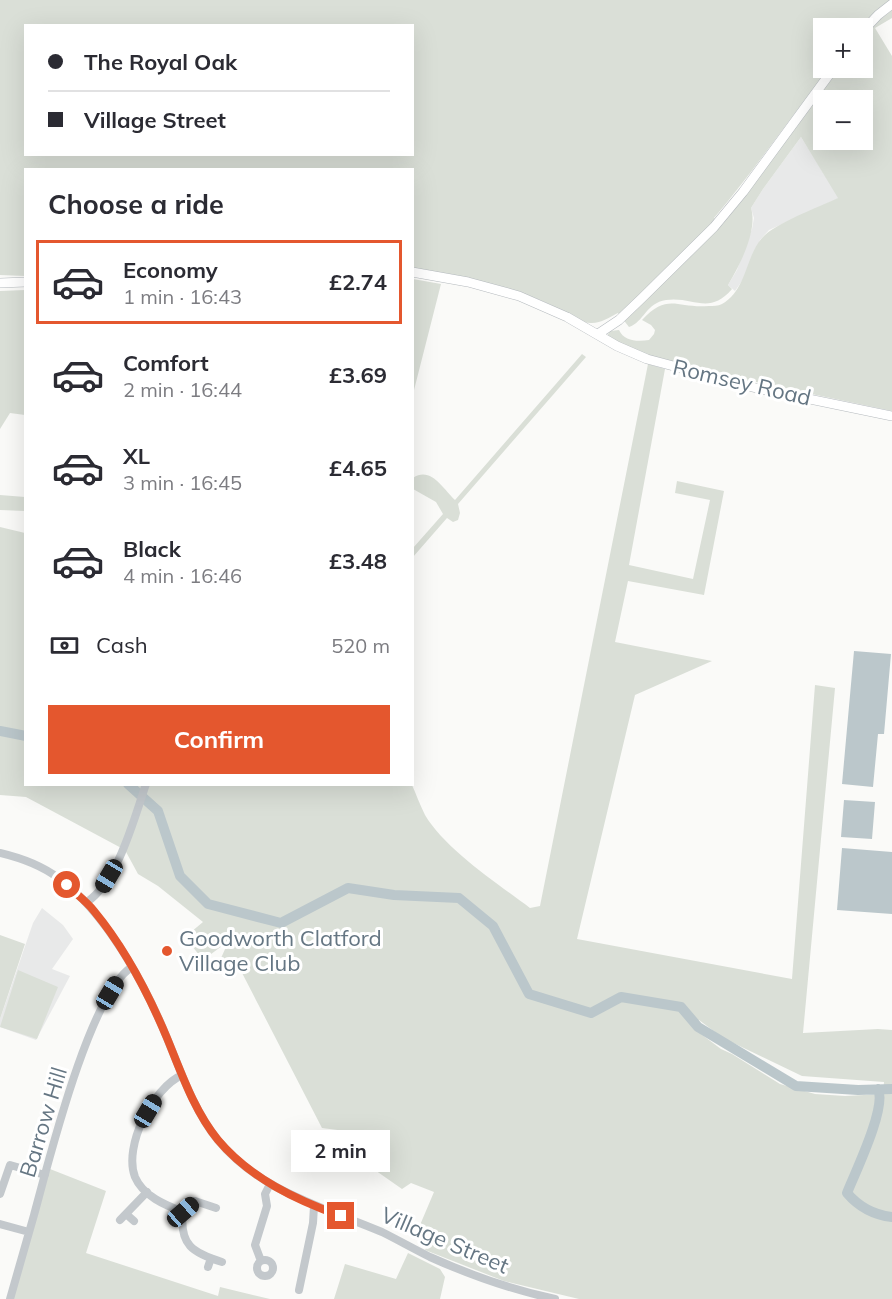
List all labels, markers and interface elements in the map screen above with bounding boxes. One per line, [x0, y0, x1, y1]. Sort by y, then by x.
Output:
map controls [813, 18, 873, 150]
button: + [813, 18, 873, 78]
text: The Royal Oak [84, 48, 237, 76]
button: − [813, 90, 873, 150]
text: Village Street [84, 106, 226, 134]
text: Choose a ride [48, 187, 224, 221]
icon: car [51, 255, 105, 309]
text: Economy [123, 256, 218, 284]
text: £2.74 [329, 268, 387, 296]
text: 1 min · 16:43 [123, 284, 242, 309]
icon: car [51, 348, 105, 402]
text: Comfort [123, 349, 209, 377]
street label: Romsey Road [670, 353, 814, 411]
text: £3.69 [329, 361, 387, 389]
text: 2 min · 16:44 [123, 377, 242, 402]
icon: car [51, 441, 105, 495]
text: XL [123, 442, 150, 470]
text: £4.65 [329, 454, 387, 482]
text: 3 min · 16:45 [123, 470, 242, 495]
icon: car [51, 534, 105, 588]
text: Black [123, 535, 181, 563]
text: £3.48 [329, 547, 387, 575]
text: 4 min · 16:46 [123, 563, 242, 588]
icon: cash [48, 629, 81, 662]
text: Cash [96, 631, 148, 659]
text: 520 m [331, 633, 390, 658]
button: Confirm [48, 705, 390, 774]
car [92, 856, 126, 896]
route start [53, 871, 80, 898]
place label: Goodworth Clatford Village Club [179, 924, 382, 977]
marker: Goodworth Clatford Village Club [160, 944, 174, 958]
car [93, 973, 127, 1013]
street label: Barrow Hill [13, 1063, 73, 1181]
car [131, 1091, 165, 1131]
callout: 2 min [292, 1129, 391, 1171]
text: 2 min [314, 1138, 367, 1163]
car [164, 1193, 202, 1231]
street label: Village Street [377, 1201, 513, 1280]
route end [327, 1202, 354, 1229]

